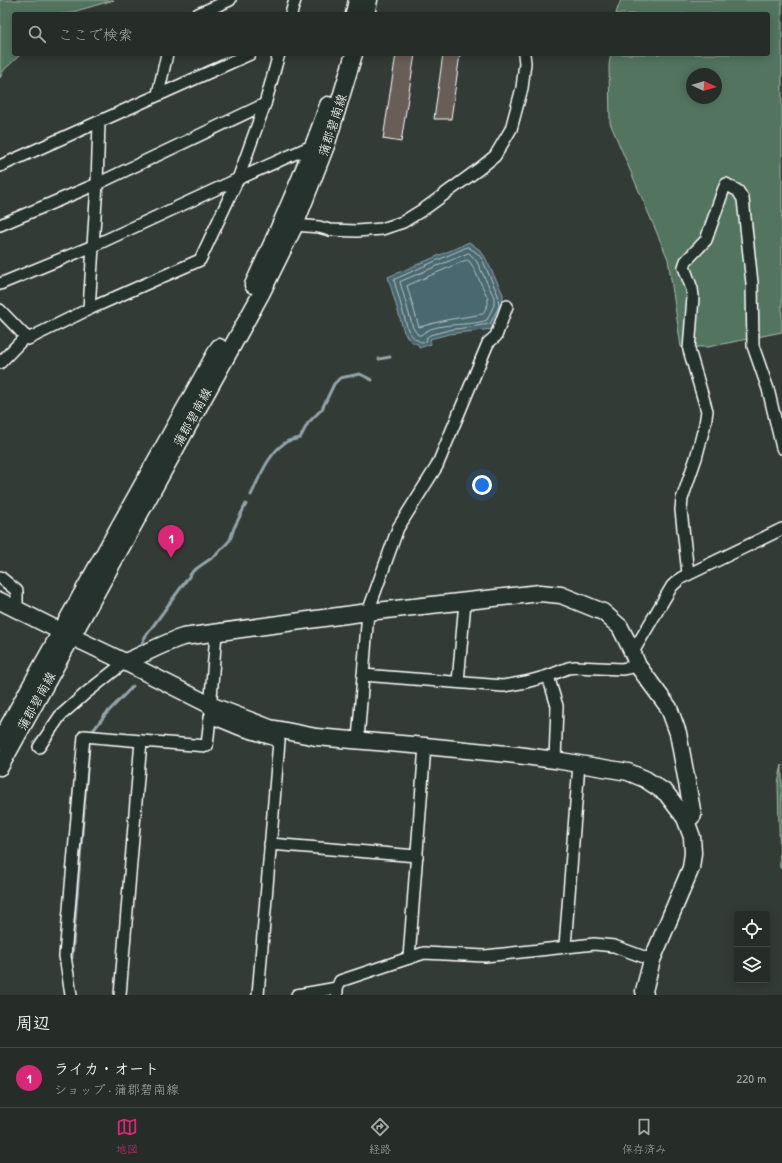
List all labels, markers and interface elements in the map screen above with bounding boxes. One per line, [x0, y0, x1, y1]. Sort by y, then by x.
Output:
search box [12, 12, 770, 56]
icon: search [26, 23, 48, 45]
text: ここで検索 [58, 24, 133, 45]
north arrow [686, 68, 722, 104]
street label: 蒲郡碧南線 [313, 90, 351, 159]
street label: 蒲郡碧南線 [168, 383, 216, 450]
your location [472, 475, 492, 495]
pin: 1 [158, 525, 184, 558]
street label: 蒲郡碧南線 [12, 667, 60, 734]
map controls [734, 911, 770, 983]
button: locate [734, 911, 770, 947]
button: layers [734, 947, 770, 983]
text: 周辺 [16, 1011, 50, 1034]
text: ライカ・オート [54, 1058, 159, 1079]
text: 1 [27, 1069, 31, 1087]
text: 220 m [736, 1069, 766, 1087]
text: ショップ · 蒲郡碧南線 [54, 1080, 179, 1098]
tab: 地図 [116, 1116, 138, 1156]
tab: 経路 [369, 1116, 391, 1156]
tab: 保存済み [622, 1116, 666, 1156]

